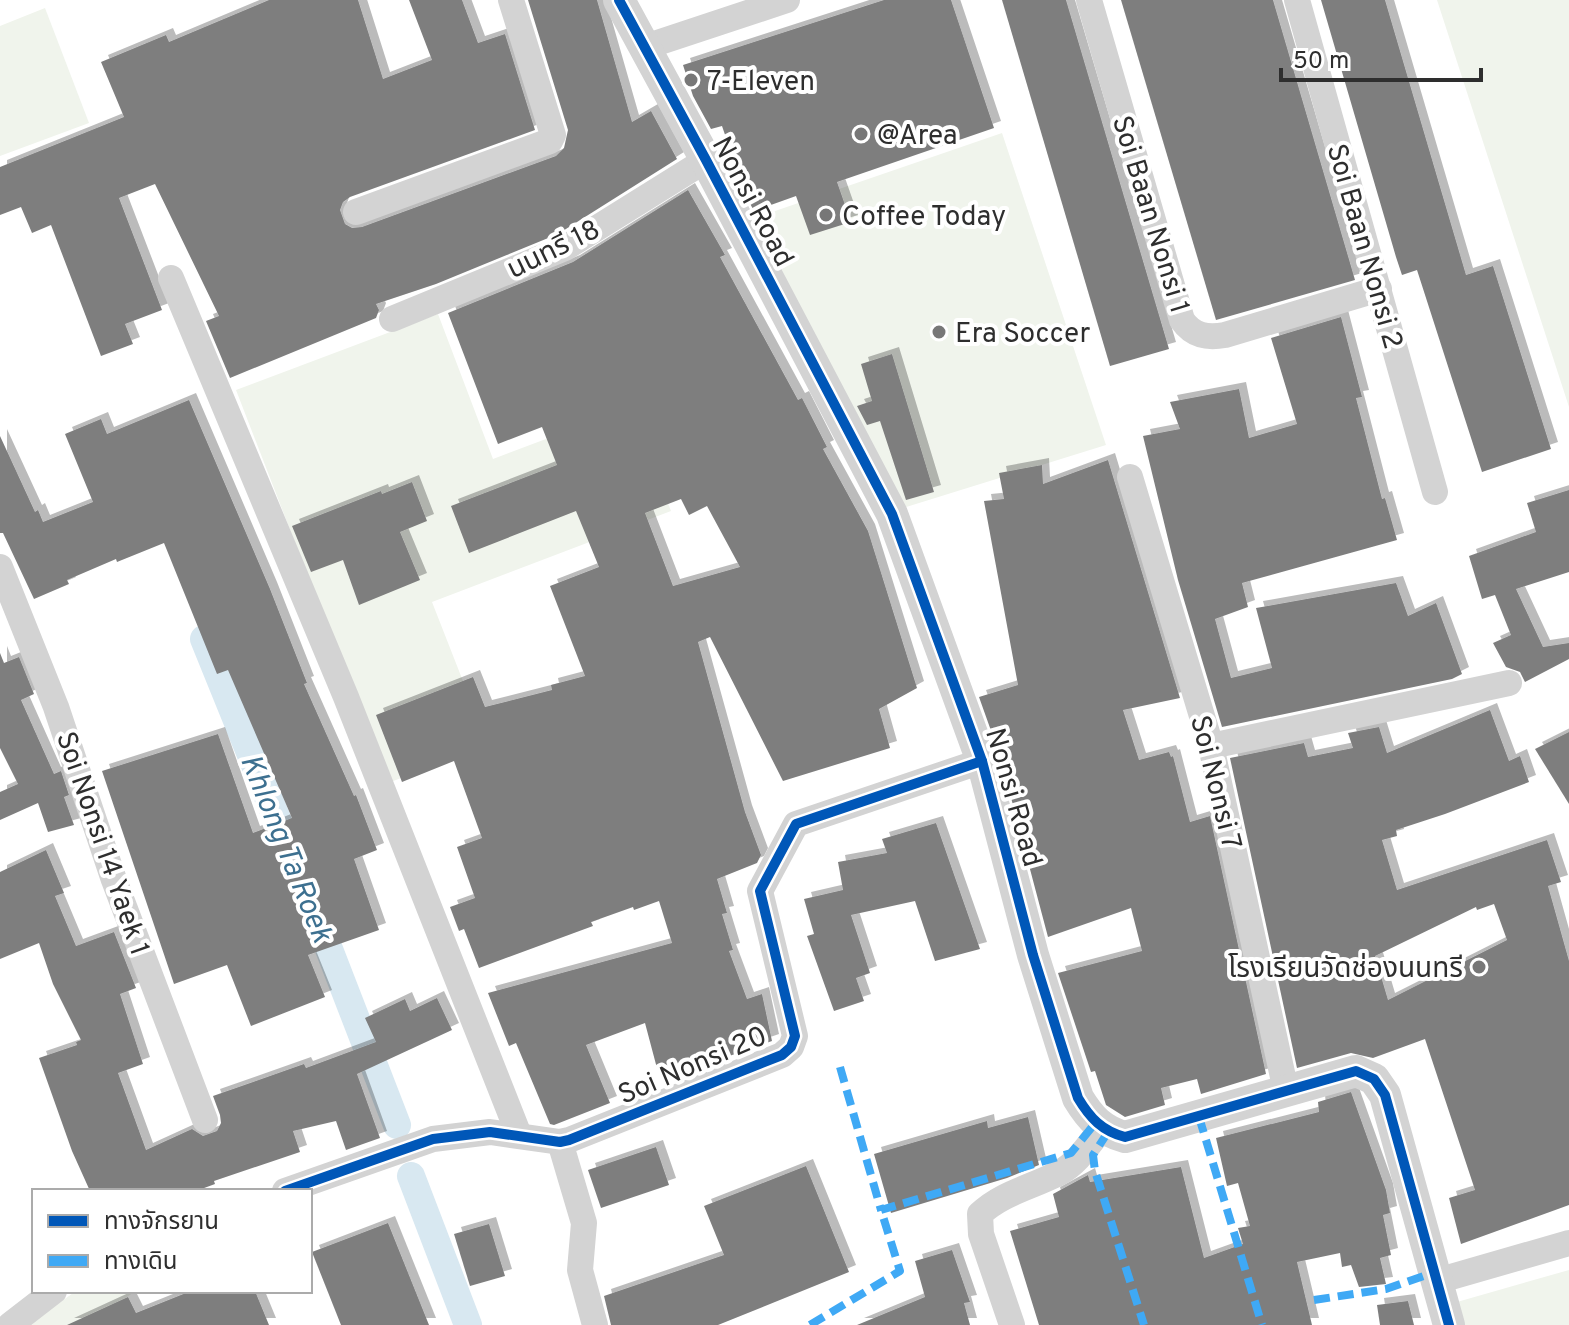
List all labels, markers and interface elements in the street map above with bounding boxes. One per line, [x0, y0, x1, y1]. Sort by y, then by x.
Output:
scale bar [1281, 32, 1481, 82]
text: 50 m [1293, 47, 1349, 77]
place label: 7-Eleven [707, 65, 815, 101]
marker: 7-Eleven [682, 71, 700, 89]
street label: Soi Baan Nonsi 1 [1102, 112, 1196, 318]
place label: @Area [877, 119, 958, 155]
marker: @Area [852, 125, 870, 143]
street label: Nonsi Road [702, 131, 801, 274]
street label: Soi Baan Nonsi 2 [1317, 140, 1410, 353]
place label: Coffee Today [842, 200, 1006, 236]
marker: Coffee Today [817, 206, 835, 224]
street label: นนทรี 18 [502, 213, 607, 289]
place label: Era Soccer [955, 317, 1090, 353]
marker: Era Soccer [930, 323, 948, 341]
street label: Soi Nonsi 7 [1180, 712, 1248, 854]
street label: Nonsi Road [975, 724, 1049, 871]
street label: Soi Nonsi 14 Yaek 1 [46, 727, 156, 961]
water label: Khlong Ta Roek [230, 750, 340, 949]
place label: โรงเรียนวัดช่องนนทรี [1228, 952, 1463, 988]
marker: โรงเรียนวัดช่องนนทรี [1470, 958, 1488, 976]
street label: Soi Nonsi 20 [613, 1019, 773, 1114]
legend [32, 1189, 312, 1293]
text: ทางจักรยาน [104, 1208, 219, 1238]
text: ทางเดิน [104, 1248, 178, 1278]

